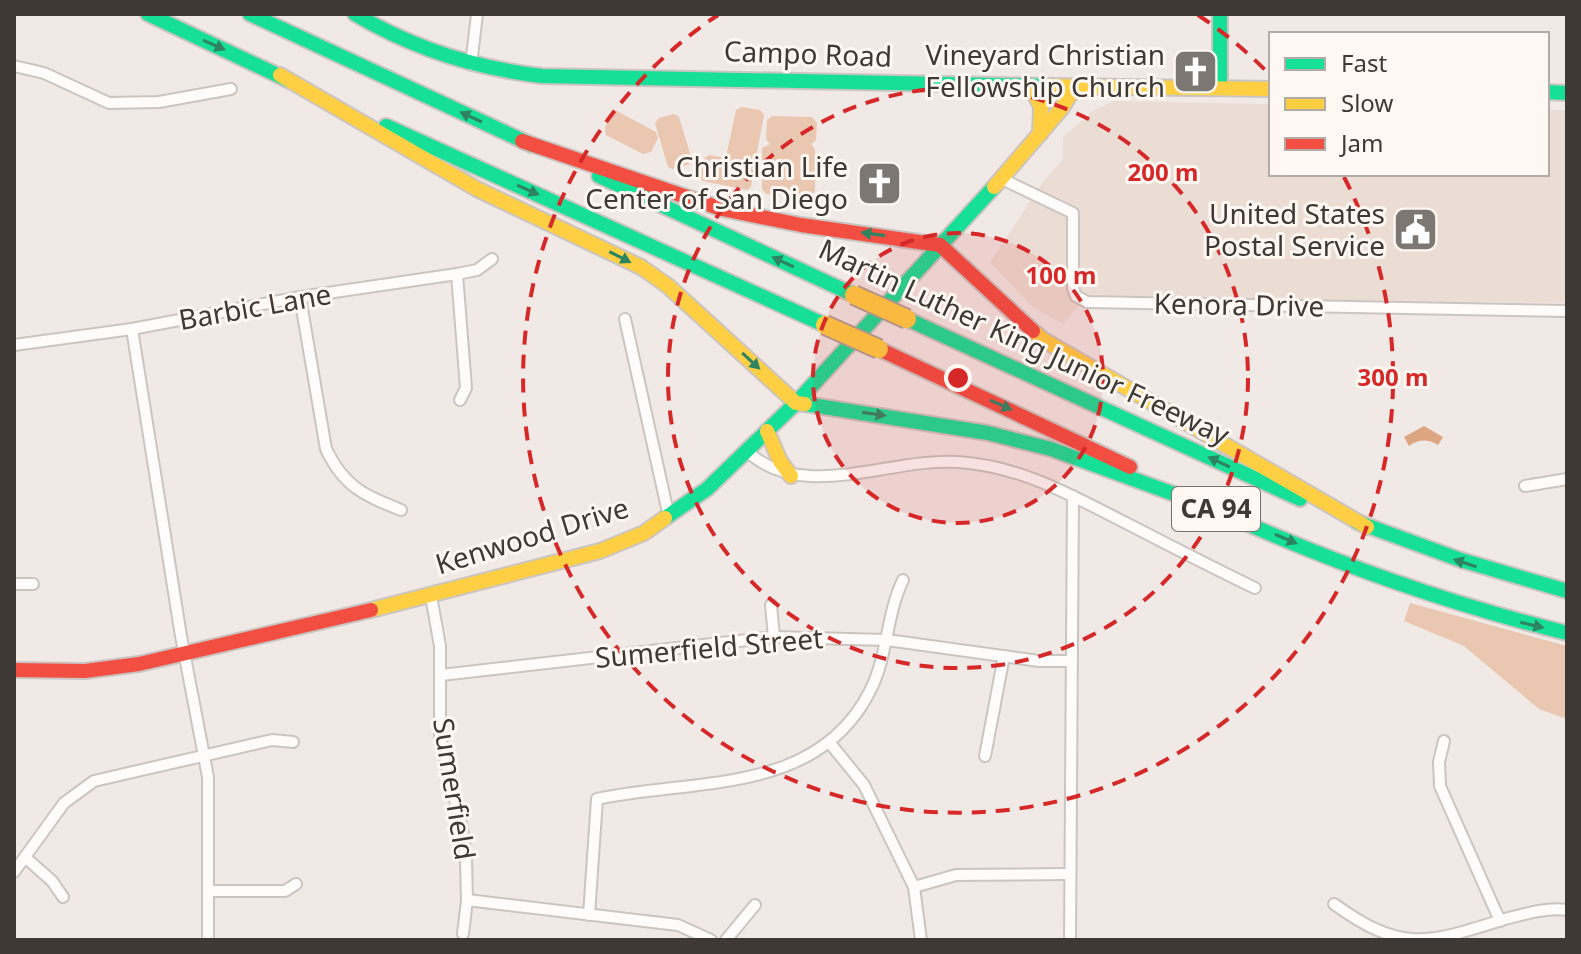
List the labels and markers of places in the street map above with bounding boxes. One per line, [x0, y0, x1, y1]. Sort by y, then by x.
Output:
place label: Vineyard Christian Fellowship Church [925, 35, 1165, 105]
church icon: Vineyard Christian Fellowship Church [1172, 47, 1220, 95]
place label: Christian Life Center of San Diego [585, 147, 848, 217]
church icon: Christian Life Center of San Diego [855, 159, 903, 207]
place label: United States Postal Service [1204, 194, 1385, 264]
public building icon: United States Postal Service [1392, 206, 1440, 254]
centre of rings [944, 364, 972, 392]

